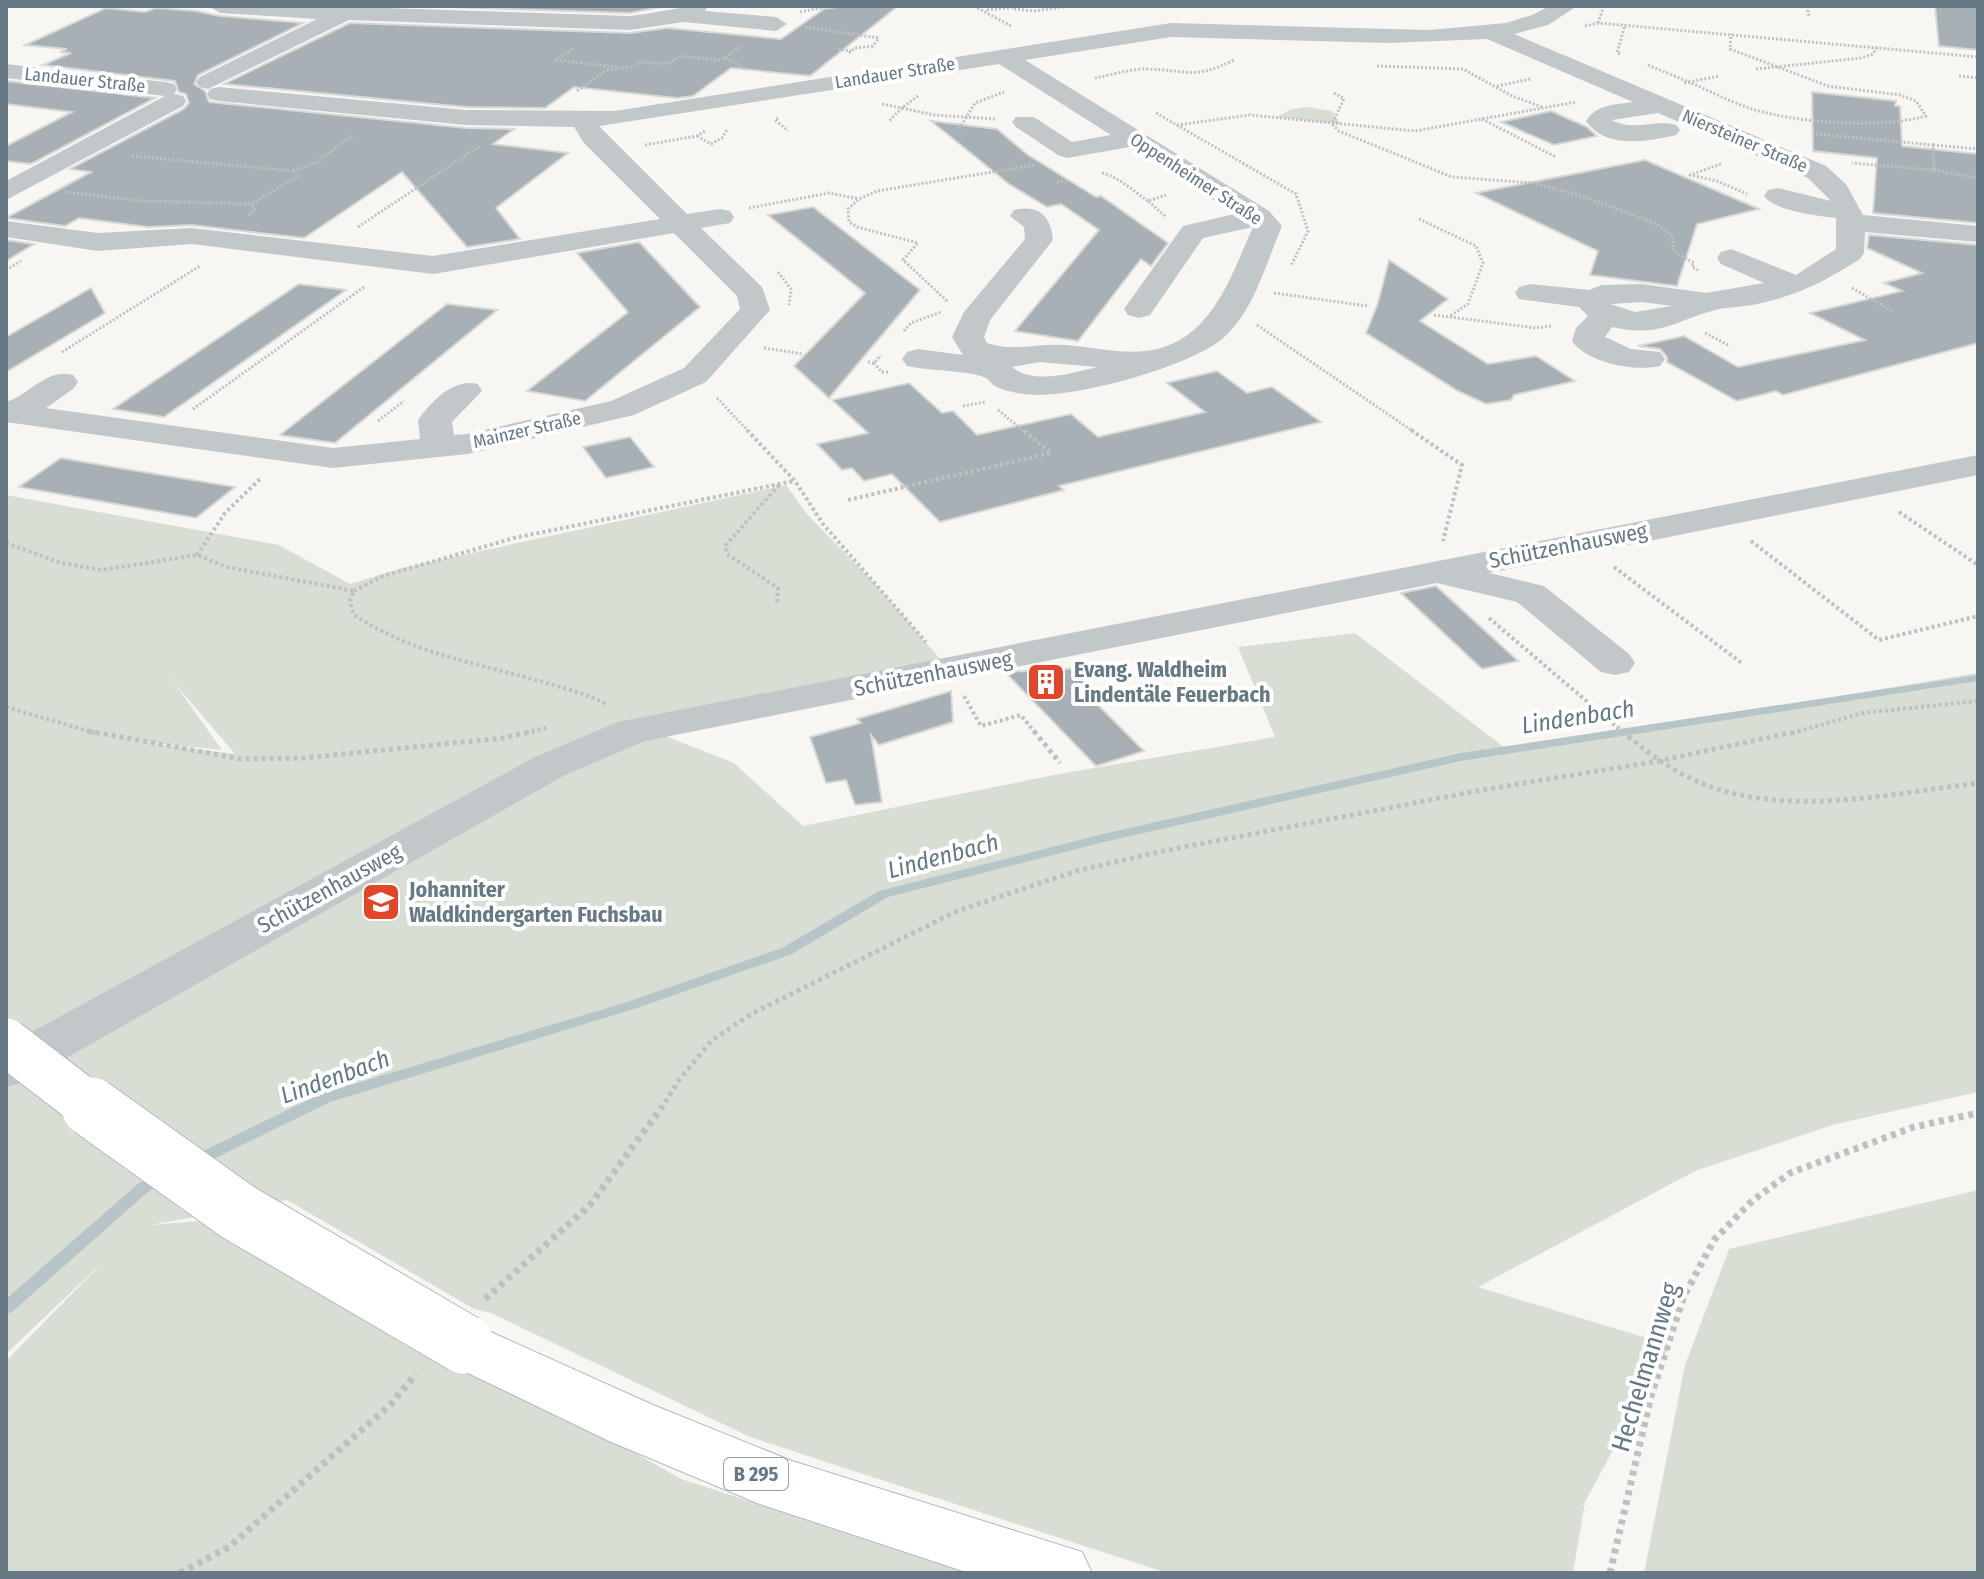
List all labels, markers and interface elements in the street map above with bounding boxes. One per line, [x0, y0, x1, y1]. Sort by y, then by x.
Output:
street label: Landauer Straße [833, 53, 957, 93]
street label: Landauer Straße [24, 63, 147, 97]
street label: Niersteiner Straße [1679, 105, 1811, 177]
street label: Oppenheimer Straße [1126, 128, 1266, 230]
street label: Mainzer Straße [471, 407, 583, 453]
street label: Schützenhausweg [1487, 517, 1650, 574]
street label: Schützenhausweg [852, 645, 1015, 702]
place label: Evang. Waldheim Lindentäle Feuerbach [1074, 656, 1271, 708]
building icon: Evang. Waldheim Lindentäle Feuerbach [1025, 661, 1067, 703]
water label: Lindenbach [1520, 694, 1636, 740]
water label: Lindenbach [884, 828, 1002, 884]
street label: Schützenhausweg [253, 837, 406, 939]
place label: Johanniter Waldkindergarten Fuchsbau [408, 876, 663, 928]
school or university icon: Johanniter Waldkindergarten Fuchsbau [360, 881, 402, 923]
water label: Lindenbach [277, 1044, 393, 1110]
street label: Hechelmannweg [1605, 1278, 1686, 1456]
road number: B 295 [724, 1458, 788, 1490]

